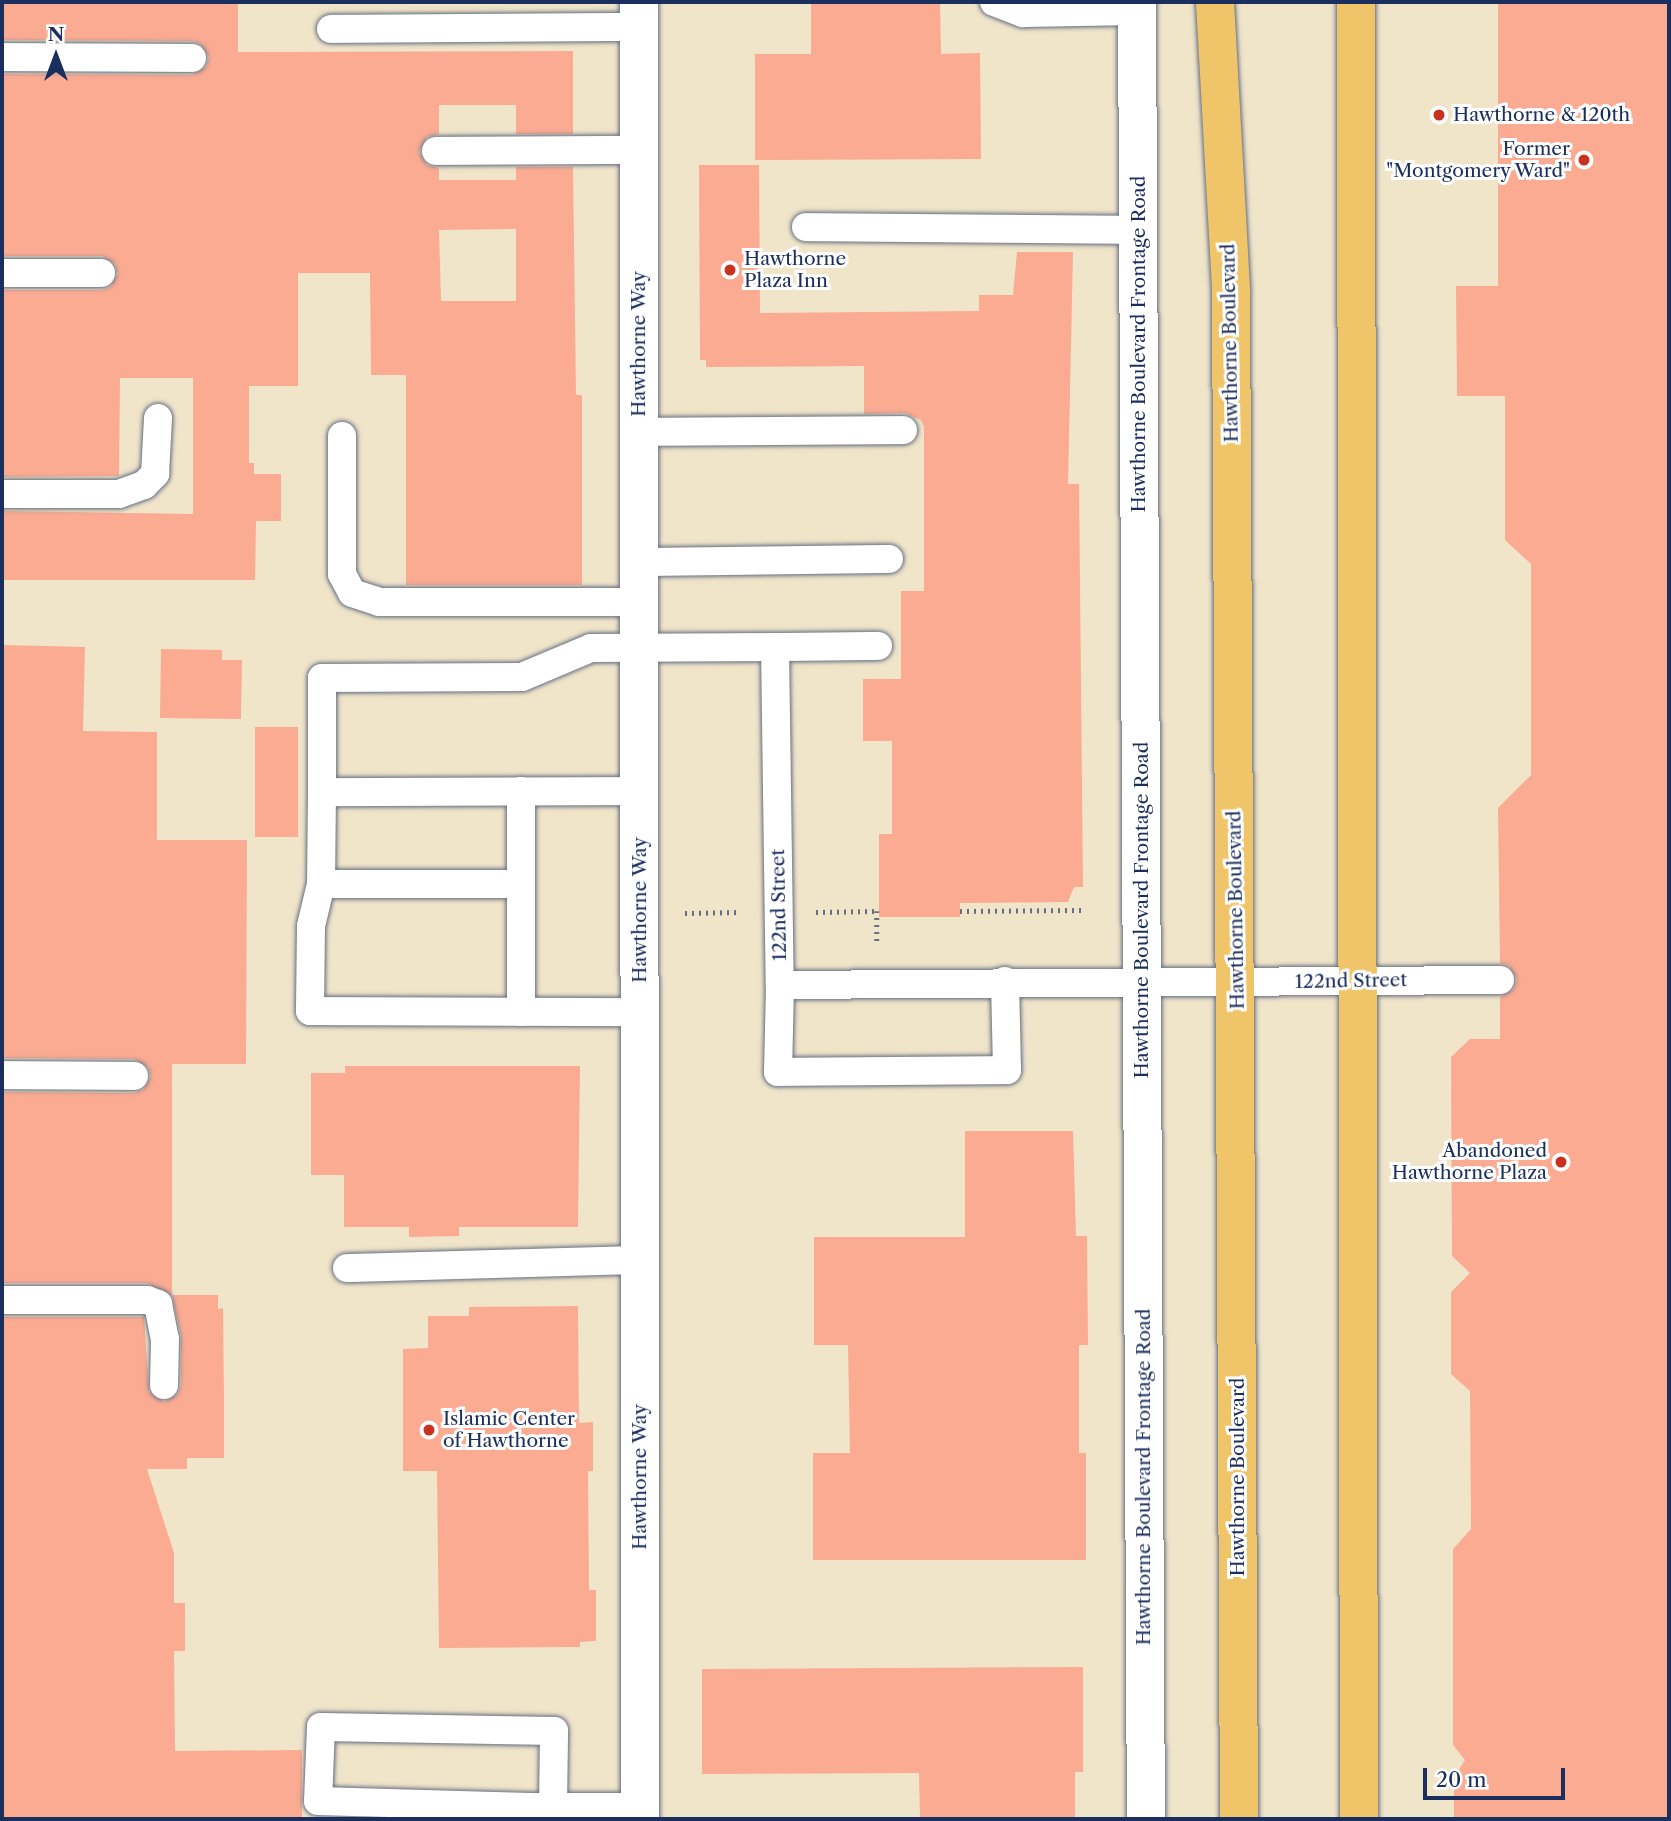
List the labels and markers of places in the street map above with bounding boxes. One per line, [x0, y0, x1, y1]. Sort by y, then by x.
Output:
place label: Hawthorne & 120th [1453, 104, 1630, 126]
marker: Hawthorne & 120th [1431, 107, 1447, 123]
place label: Former "Montgomery Ward" [1385, 138, 1570, 182]
marker: Former "Montgomery Ward" [1576, 152, 1592, 168]
place label: Hawthorne Plaza Inn [744, 248, 846, 292]
marker: Hawthorne Plaza Inn [722, 262, 738, 278]
place label: Abandoned Hawthorne Plaza [1392, 1140, 1547, 1184]
marker: Abandoned Hawthorne Plaza [1553, 1154, 1569, 1170]
place label: Islamic Center of Hawthorne [443, 1408, 575, 1452]
marker: Islamic Center of Hawthorne [421, 1422, 437, 1438]

